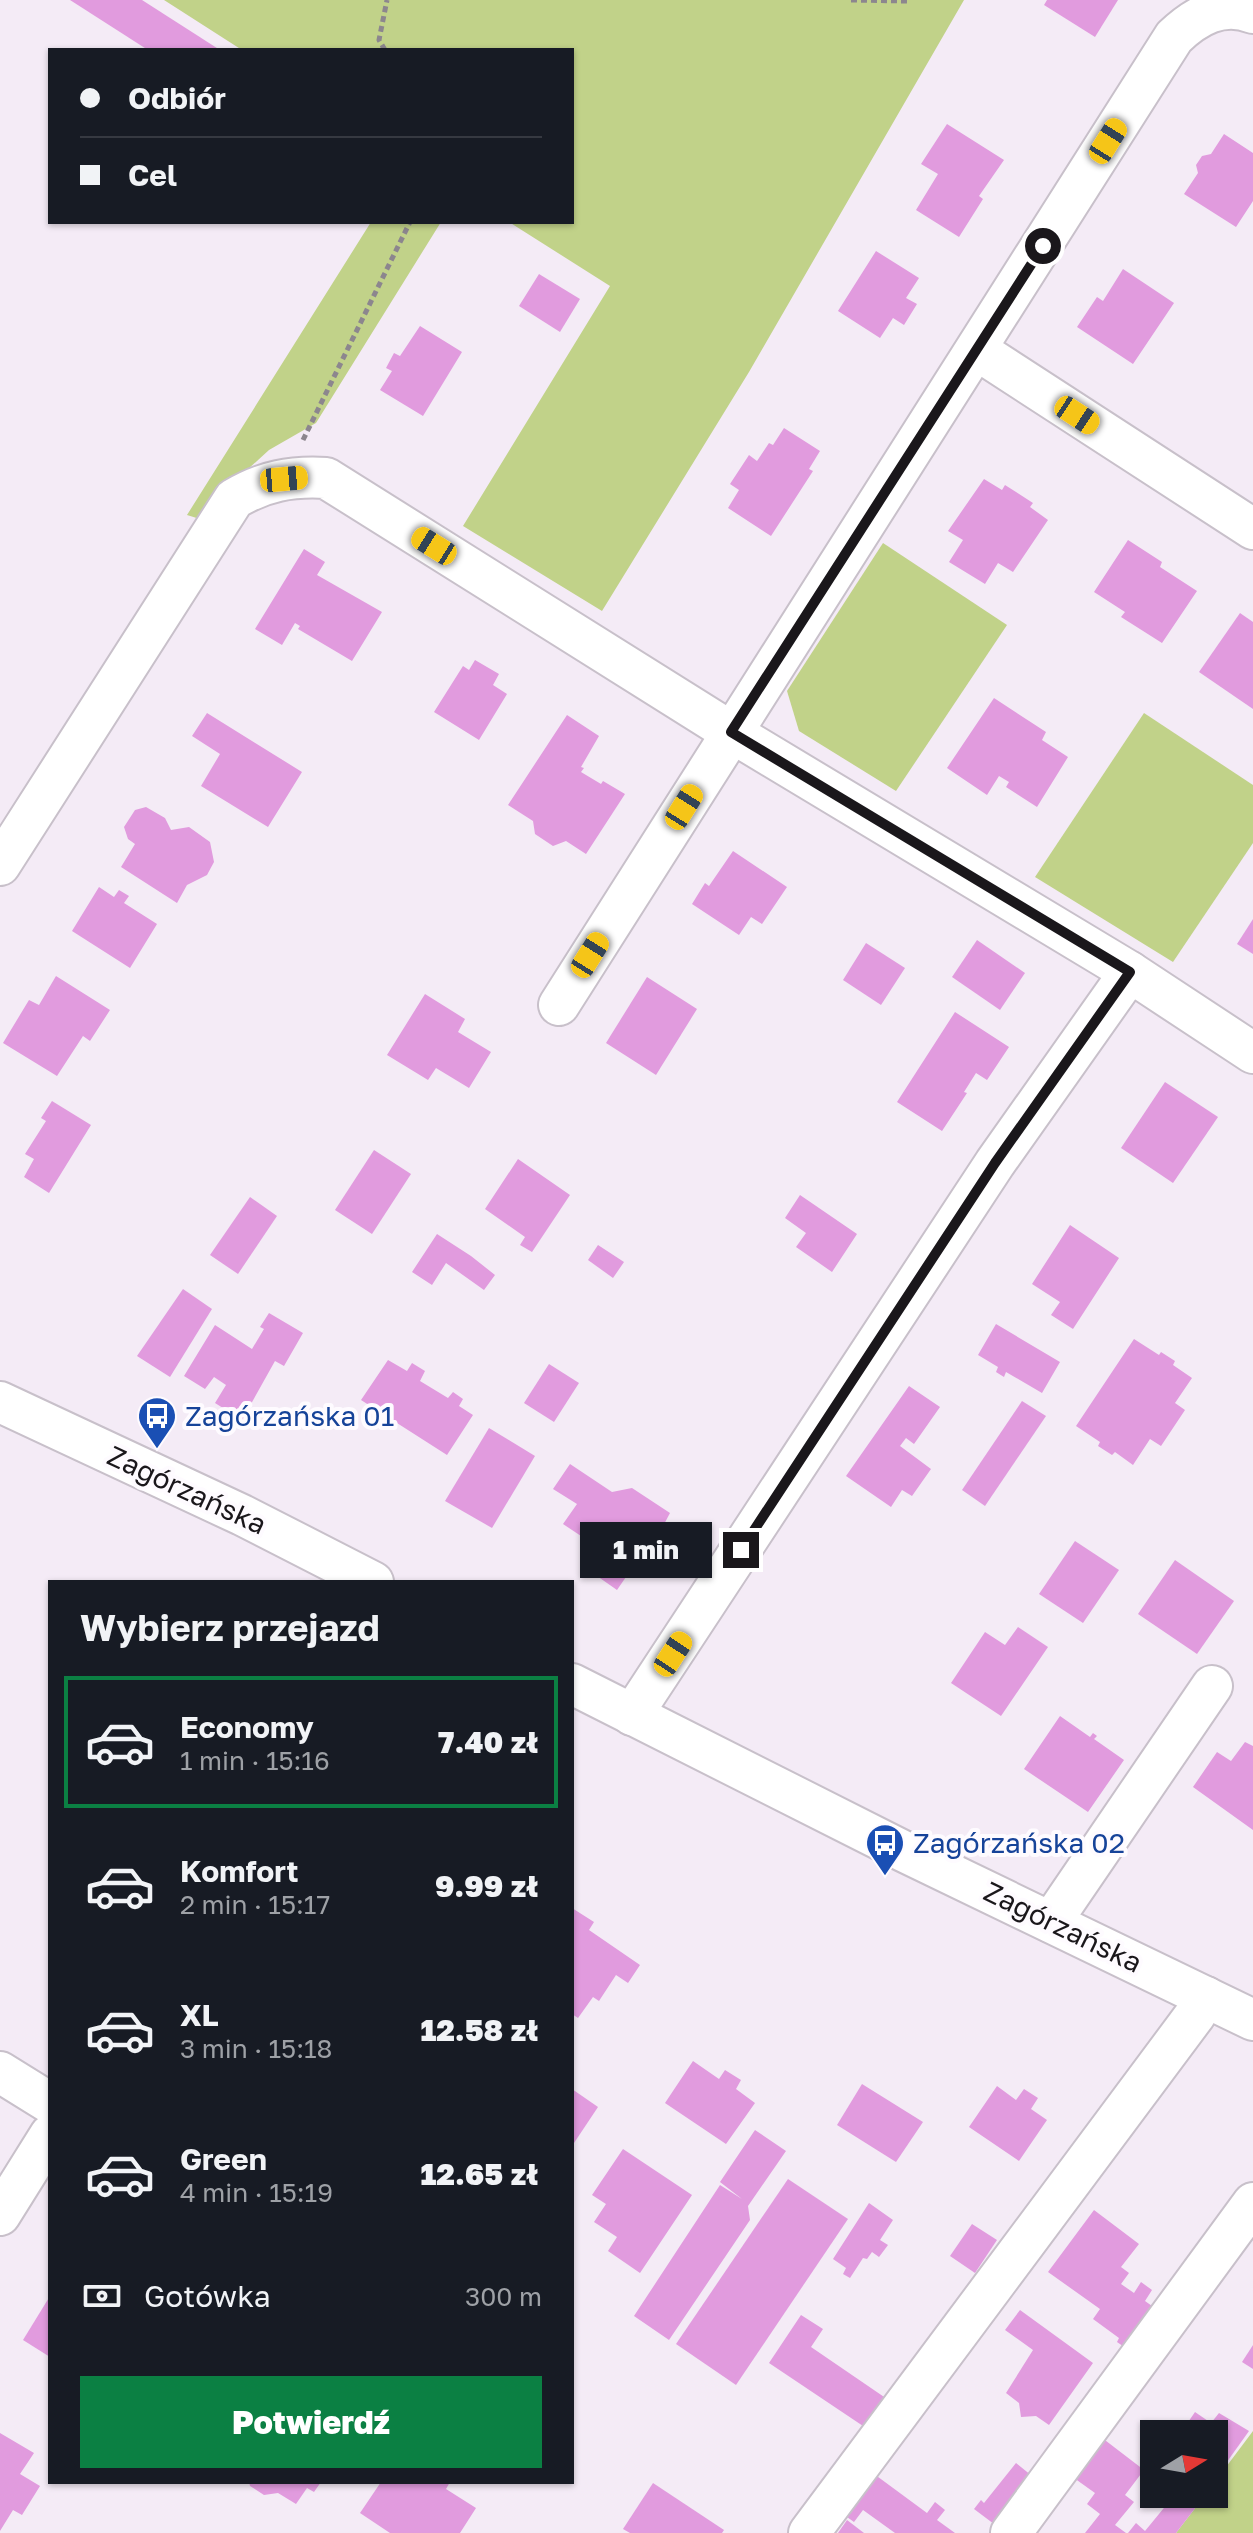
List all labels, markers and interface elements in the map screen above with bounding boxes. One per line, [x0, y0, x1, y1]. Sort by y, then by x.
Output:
text: Odbiór [128, 80, 226, 116]
car [1085, 114, 1131, 168]
text: Cel [128, 157, 177, 193]
route start [1025, 228, 1061, 264]
car [1050, 392, 1104, 438]
car [259, 465, 309, 493]
car [407, 523, 461, 569]
car [661, 780, 707, 834]
car [567, 928, 613, 982]
bus stop icon: Zagórzańska 01 [136, 1395, 178, 1450]
place label: Zagórzańska 01 [185, 1399, 394, 1432]
street label: Zagórzańska [103, 1438, 272, 1541]
callout: 1 min [581, 1522, 713, 1578]
route end [723, 1532, 759, 1568]
text: 1 min [613, 1534, 679, 1565]
text: Wybierz przejazd [80, 1606, 380, 1649]
car [650, 1627, 696, 1681]
icon: car [84, 1706, 156, 1778]
text: Economy [180, 1709, 314, 1745]
text: 7.40 zł [438, 1724, 538, 1760]
text: 1 min · 15:16 [180, 1745, 330, 1776]
bus stop icon: Zagórzańska 02 [864, 1822, 906, 1877]
place label: Zagórzańska 02 [913, 1826, 1125, 1859]
icon: car [84, 1850, 156, 1922]
text: Komfort [180, 1853, 299, 1889]
text: 9.99 zł [435, 1868, 538, 1904]
street label: Zagórzańska [979, 1874, 1147, 1979]
text: 2 min · 15:17 [180, 1889, 330, 1920]
icon: car [84, 1994, 156, 2066]
text: XL [180, 1997, 219, 2033]
text: 12.58 zł [420, 2012, 538, 2048]
text: 3 min · 15:18 [180, 2033, 332, 2064]
icon: car [84, 2138, 156, 2210]
text: Green [180, 2141, 267, 2177]
text: 12.65 zł [421, 2156, 538, 2192]
text: 4 min · 15:19 [180, 2177, 333, 2208]
icon: cash [80, 2274, 124, 2318]
text: Gotówka [144, 2278, 271, 2314]
text: 300 m [465, 2281, 542, 2312]
button: Potwierdź [80, 2376, 542, 2468]
north arrow [1140, 2420, 1228, 2508]
map controls [1140, 2420, 1228, 2508]

